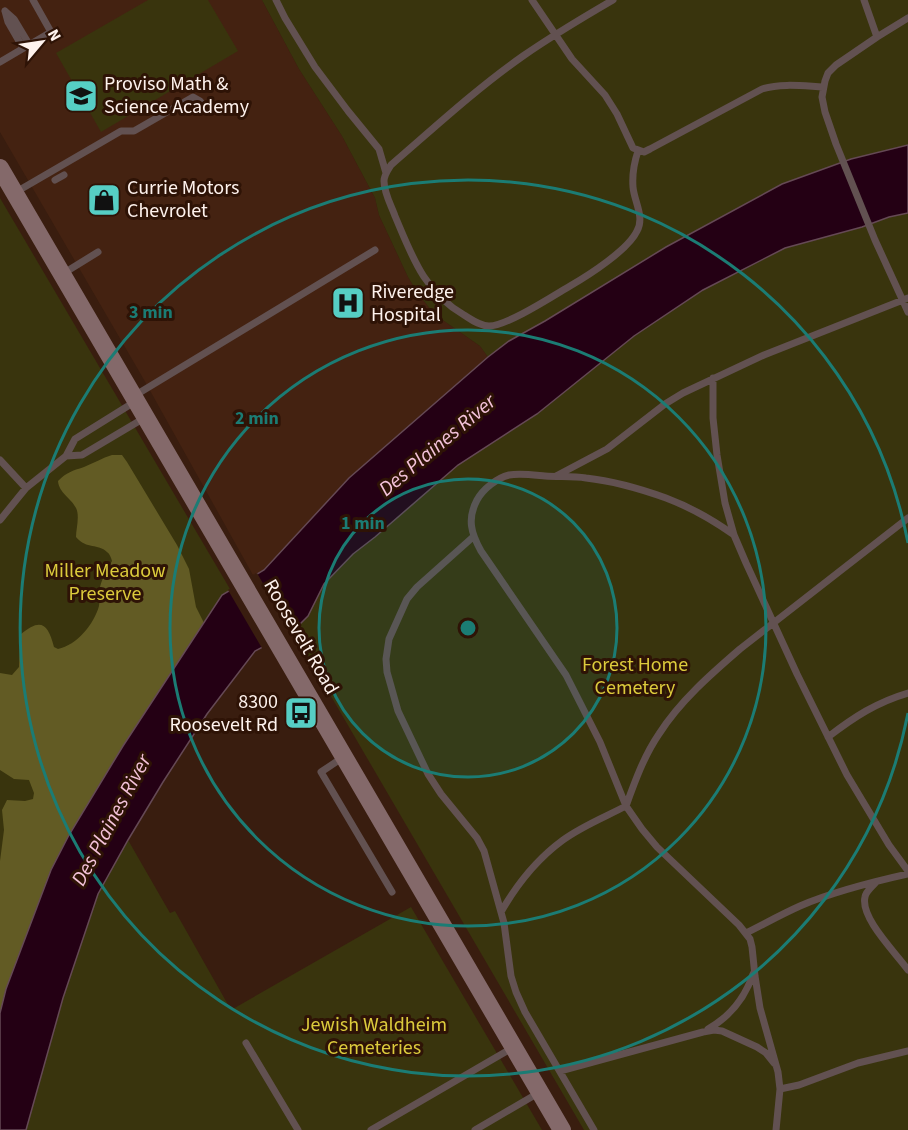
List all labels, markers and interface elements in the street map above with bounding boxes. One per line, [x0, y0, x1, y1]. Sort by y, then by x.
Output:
north arrow [12, 12, 72, 72]
text: N [42, 25, 66, 45]
place label: Proviso Math & Science Academy [104, 70, 250, 121]
school or university icon: Proviso Math & Science Academy [63, 78, 99, 114]
place label: Currie Motors Chevrolet [127, 174, 239, 225]
shop icon: Currie Motors Chevrolet [86, 182, 122, 218]
place label: Riveredge Hospital [371, 278, 454, 329]
hospital icon: Riveredge Hospital [330, 285, 366, 321]
text: 3 min [129, 300, 173, 325]
water label: Des Plaines River [372, 386, 503, 503]
text: 2 min [235, 406, 279, 431]
text: 1 min [341, 511, 385, 536]
park label: Miller Meadow Preserve [44, 557, 166, 608]
street label: Roosevelt Road [257, 574, 345, 700]
centre of rings [458, 618, 478, 638]
park label: Forest Home Cemetery [582, 651, 688, 702]
place label: 8300 Roosevelt Rd [169, 688, 278, 739]
bus stop icon: 8300 Roosevelt Rd [283, 695, 319, 731]
water label: Des Plaines River [64, 748, 159, 891]
park label: Jewish Waldheim Cemeteries [301, 1011, 447, 1062]

